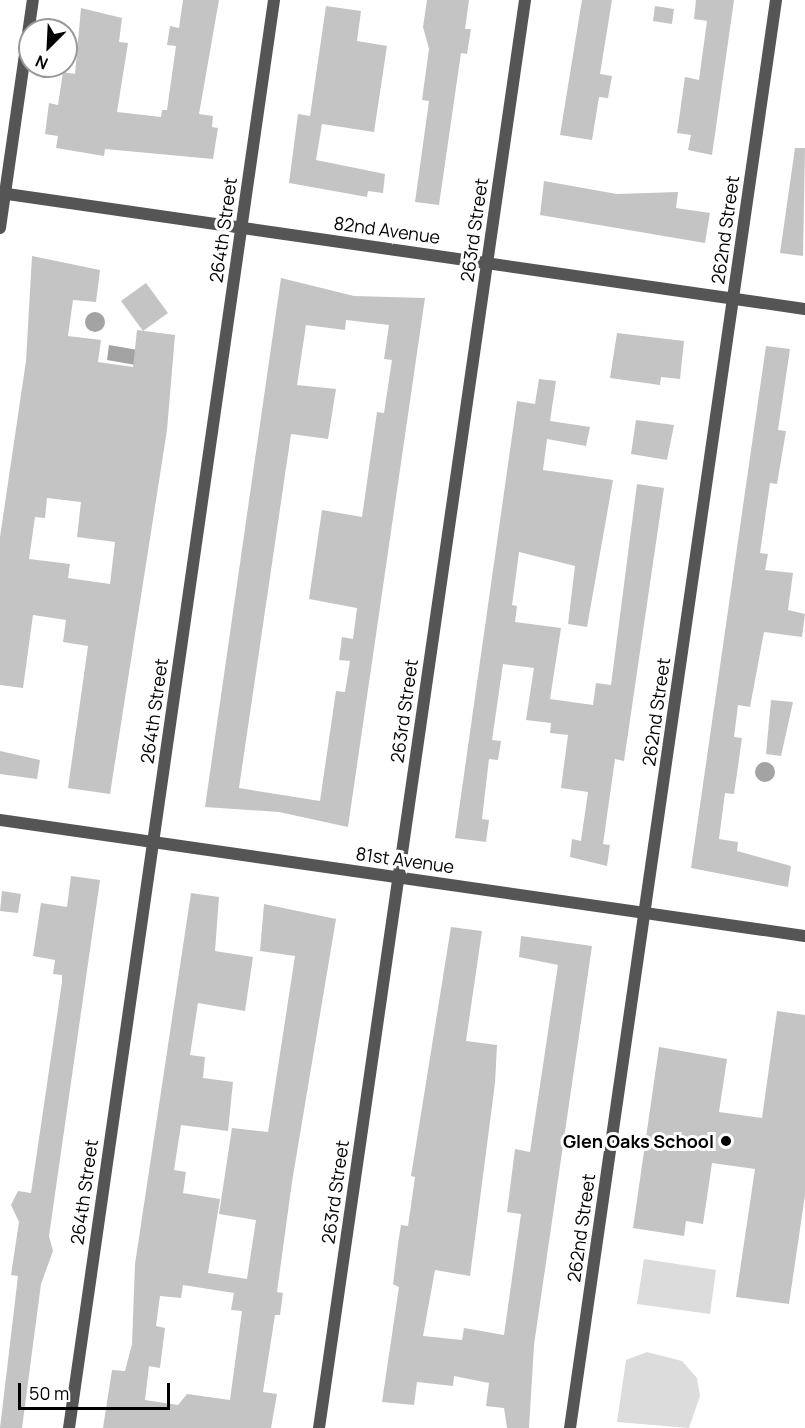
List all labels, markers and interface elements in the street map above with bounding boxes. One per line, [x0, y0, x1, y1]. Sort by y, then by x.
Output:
north arrow [18, 18, 78, 78]
text: N [32, 50, 51, 75]
street label: 262nd Street [707, 174, 743, 286]
street label: 264th Street [205, 176, 241, 284]
street label: 263rd Street [456, 177, 492, 283]
street label: 82nd Avenue [332, 212, 442, 248]
street label: 262nd Street [638, 656, 674, 768]
street label: 264th Street [136, 657, 172, 765]
street label: 263rd Street [386, 658, 422, 764]
street label: 81st Avenue [354, 842, 456, 878]
place label: Glen Oaks School [563, 1130, 714, 1152]
marker: Glen Oaks School [719, 1134, 733, 1148]
street label: 264th Street [66, 1138, 102, 1246]
street label: 263rd Street [317, 1139, 353, 1245]
street label: 262nd Street [563, 1172, 599, 1284]
scale bar [21, 1371, 172, 1409]
text: 50 m [29, 1381, 69, 1405]

